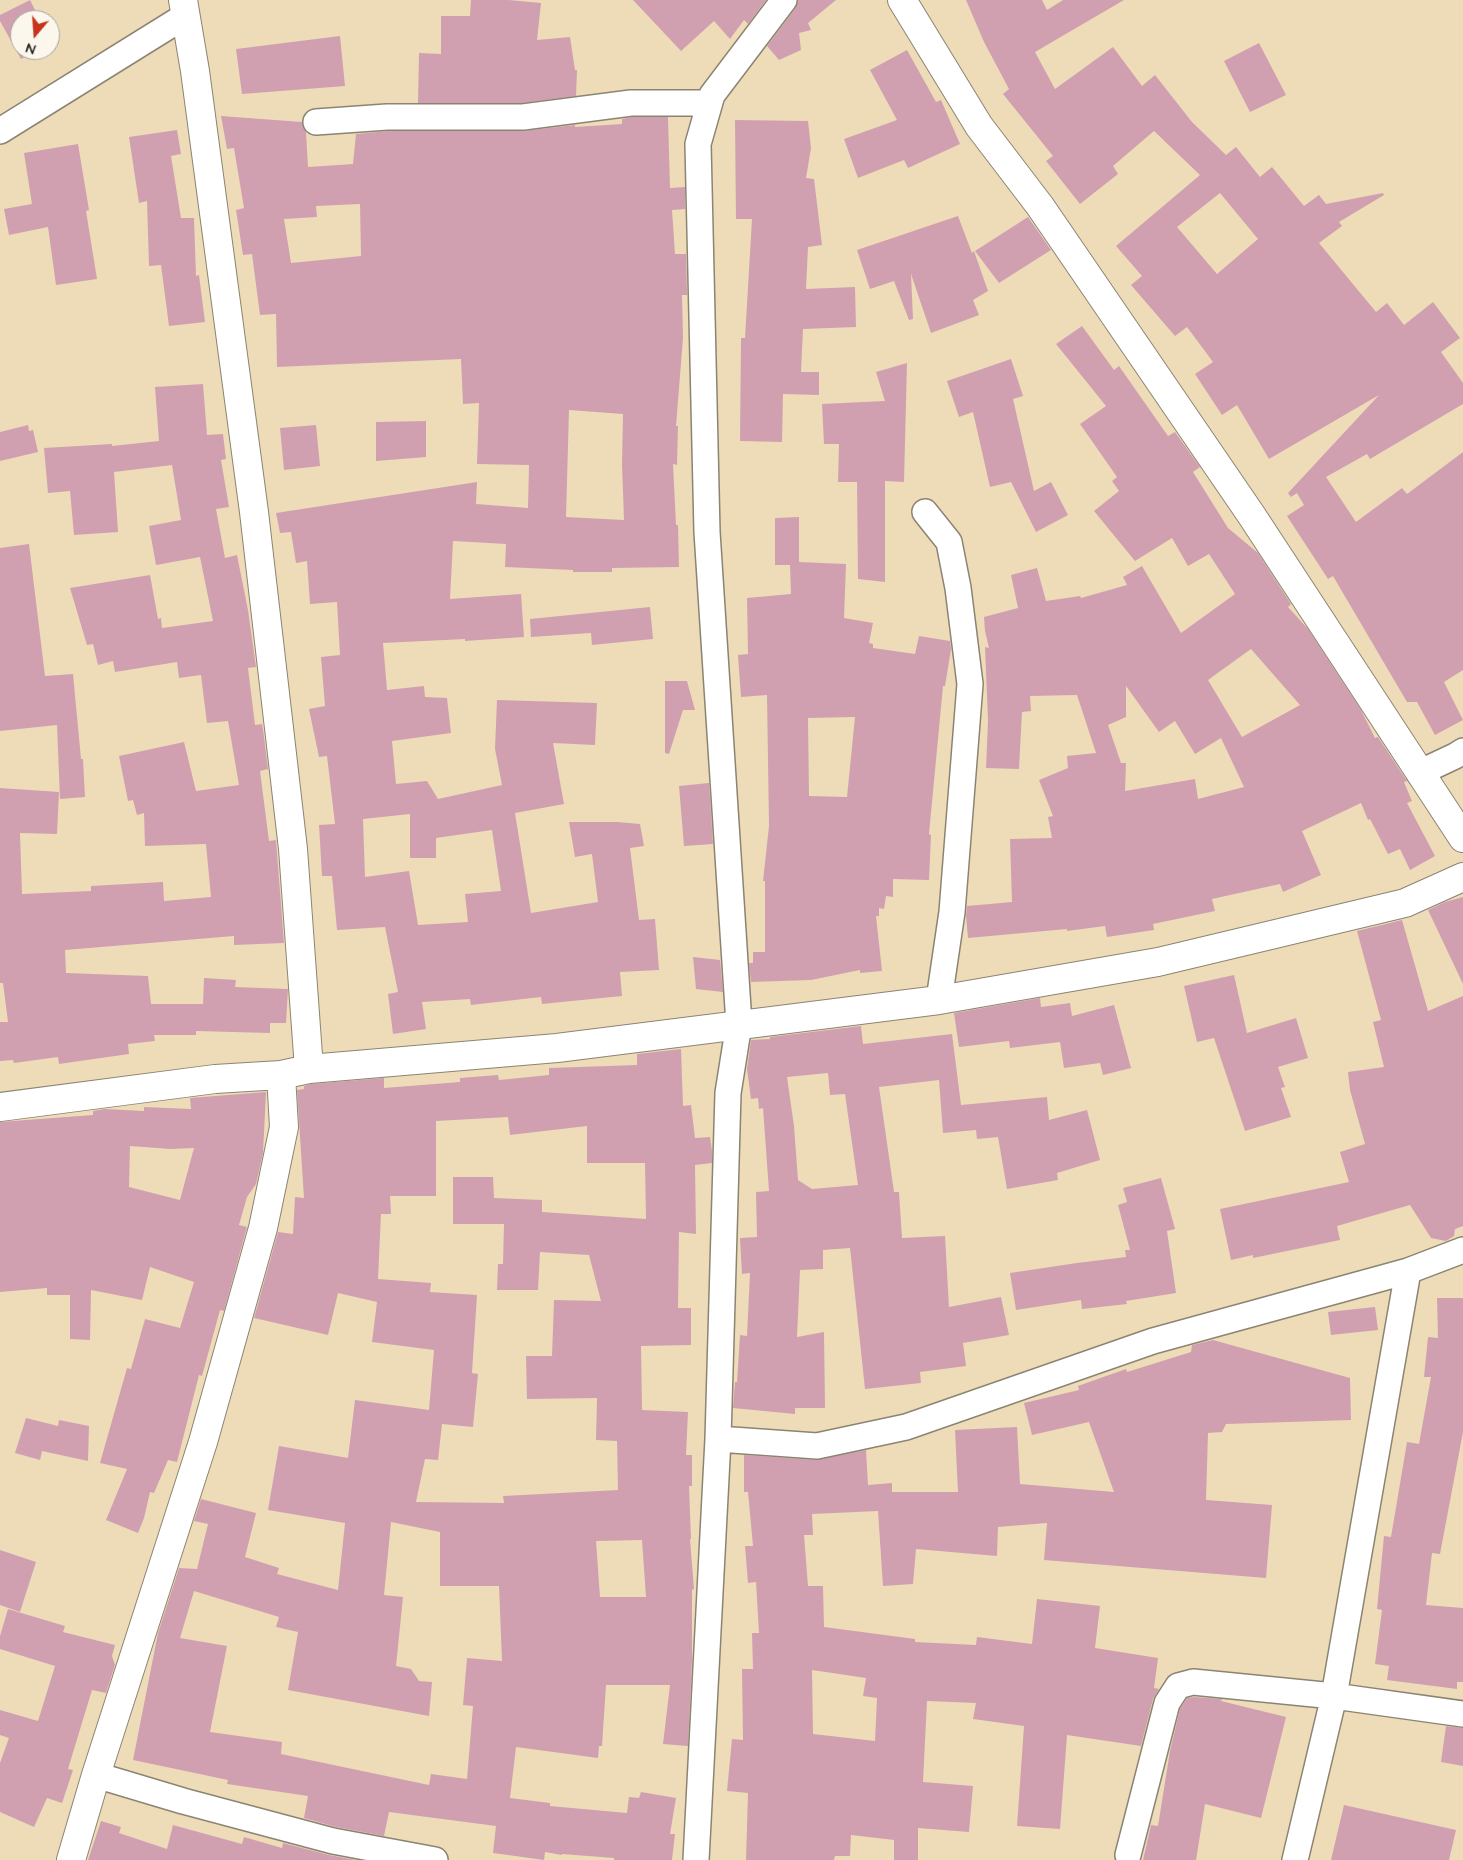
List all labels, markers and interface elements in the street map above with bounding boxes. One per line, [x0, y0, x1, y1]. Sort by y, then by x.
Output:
north arrow [10, 10, 60, 60]
text: N [23, 37, 38, 59]

